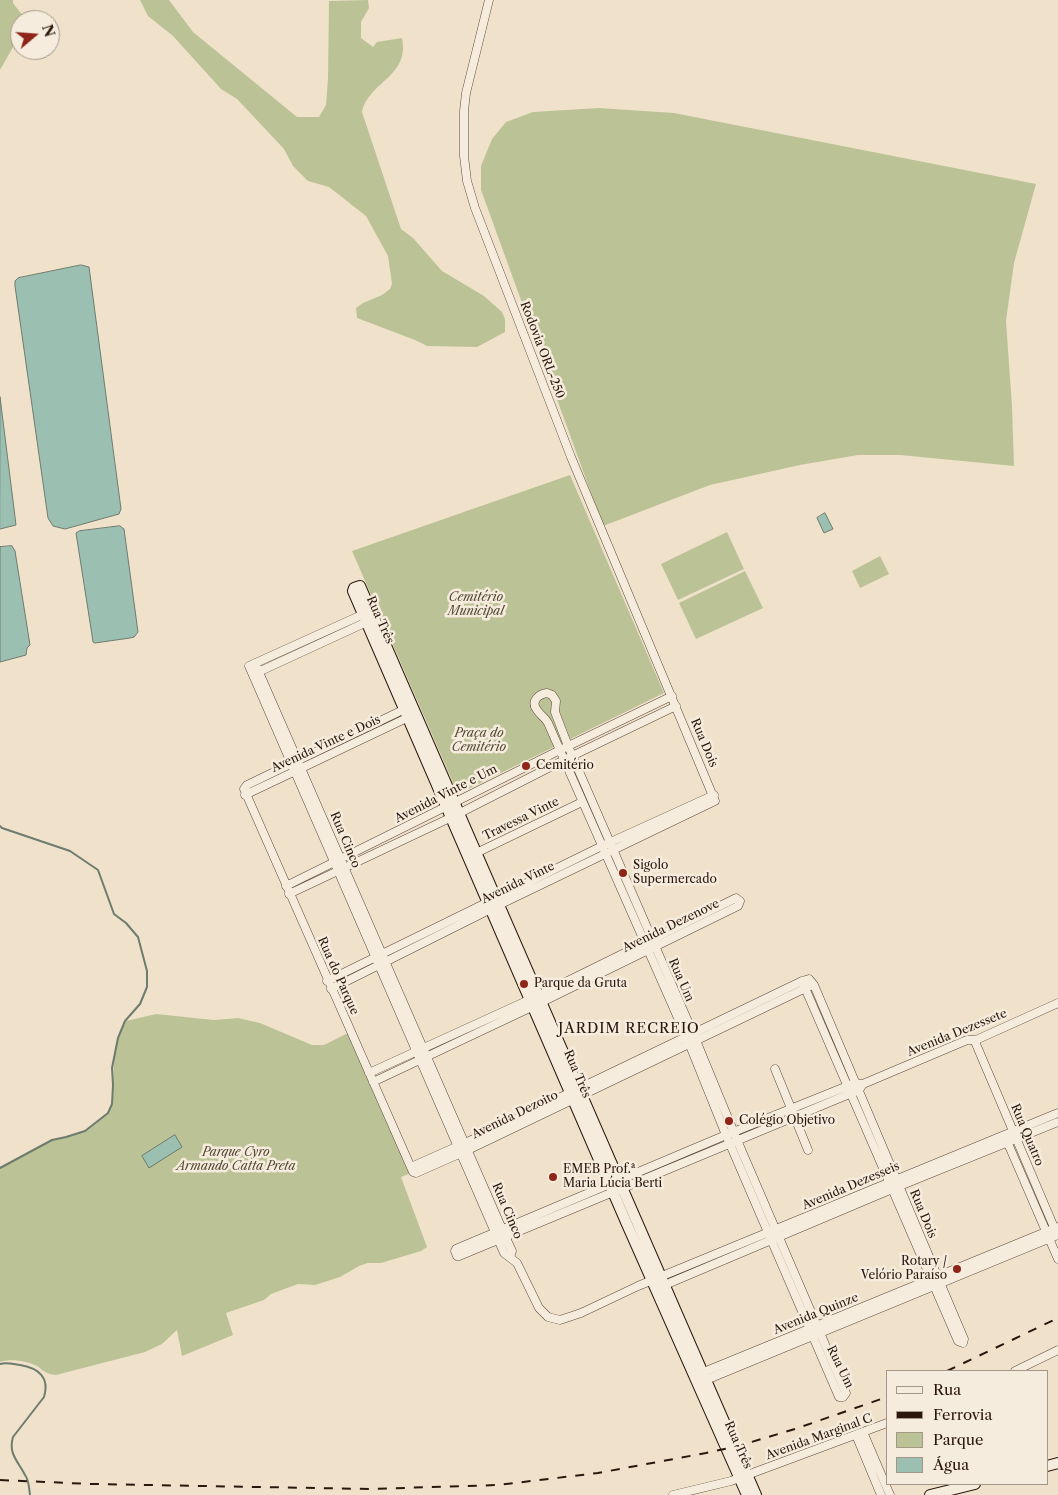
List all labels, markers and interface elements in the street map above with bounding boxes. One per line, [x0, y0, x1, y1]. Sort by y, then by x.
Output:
north arrow [10, 10, 60, 60]
text: N [38, 22, 59, 39]
street label: Rodovia ORL-250 [517, 299, 567, 401]
park label: Cemitério Municipal [448, 591, 504, 619]
street label: Rua Três [363, 594, 397, 646]
street label: Avenida Vinte e Dois [269, 712, 383, 776]
street label: Rua Dois [687, 716, 721, 770]
park label: Praça do Cemitério [452, 727, 506, 755]
place label: Cemitério [536, 759, 594, 773]
marker: Cemitério [520, 760, 532, 772]
street label: Avenida Vinte e Um [392, 762, 500, 826]
street label: Travessa Vinte [481, 794, 561, 844]
street label: Rua Cinco [327, 810, 363, 870]
street label: Avenida Vinte [479, 859, 557, 907]
place label: Sigolo Supermercado [633, 859, 717, 887]
marker: Sigolo Supermercado [617, 867, 629, 879]
street label: Avenida Dezenove [620, 896, 722, 956]
street label: Rua do Parque [314, 935, 362, 1017]
street label: Rua Um [665, 956, 697, 1004]
place label: Parque da Gruta [534, 977, 627, 991]
marker: Parque da Gruta [518, 978, 530, 990]
street label: Avenida Dezessete [905, 1006, 1009, 1060]
district label: JARDIM RECREIO [557, 1021, 701, 1037]
street label: Rua Três [560, 1048, 594, 1100]
street label: Avenida Dezoito [469, 1088, 561, 1142]
street label: Rua Quatro [1007, 1102, 1047, 1168]
place label: Colégio Objetivo [739, 1114, 835, 1128]
marker: Colégio Objetivo [723, 1115, 735, 1127]
park label: Parque Cyro Armando Catta Preta [177, 1146, 295, 1174]
street label: Avenida Dezesseis [800, 1159, 902, 1213]
place label: EMEB Prof.ª Maria Lúcia Berti [563, 1163, 662, 1191]
marker: EMEB Prof.ª Maria Lúcia Berti [547, 1171, 559, 1183]
street label: Rua Cinco [489, 1181, 525, 1241]
street label: Rua Dois [906, 1187, 940, 1241]
place label: Rotary / Velório Paraíso [861, 1255, 947, 1283]
marker: Rotary / Velório Paraíso [951, 1263, 963, 1275]
street label: Avenida Quinze [771, 1290, 861, 1338]
street label: Rua Um [823, 1343, 857, 1391]
legend [886, 1370, 1048, 1485]
text: Rua [933, 1380, 961, 1399]
text: Ferrovia [933, 1405, 992, 1424]
street label: Avenida Marginal C [764, 1411, 874, 1463]
street label: Rua Três [721, 1419, 755, 1471]
text: Parque [933, 1430, 983, 1449]
text: Água [933, 1455, 969, 1474]

